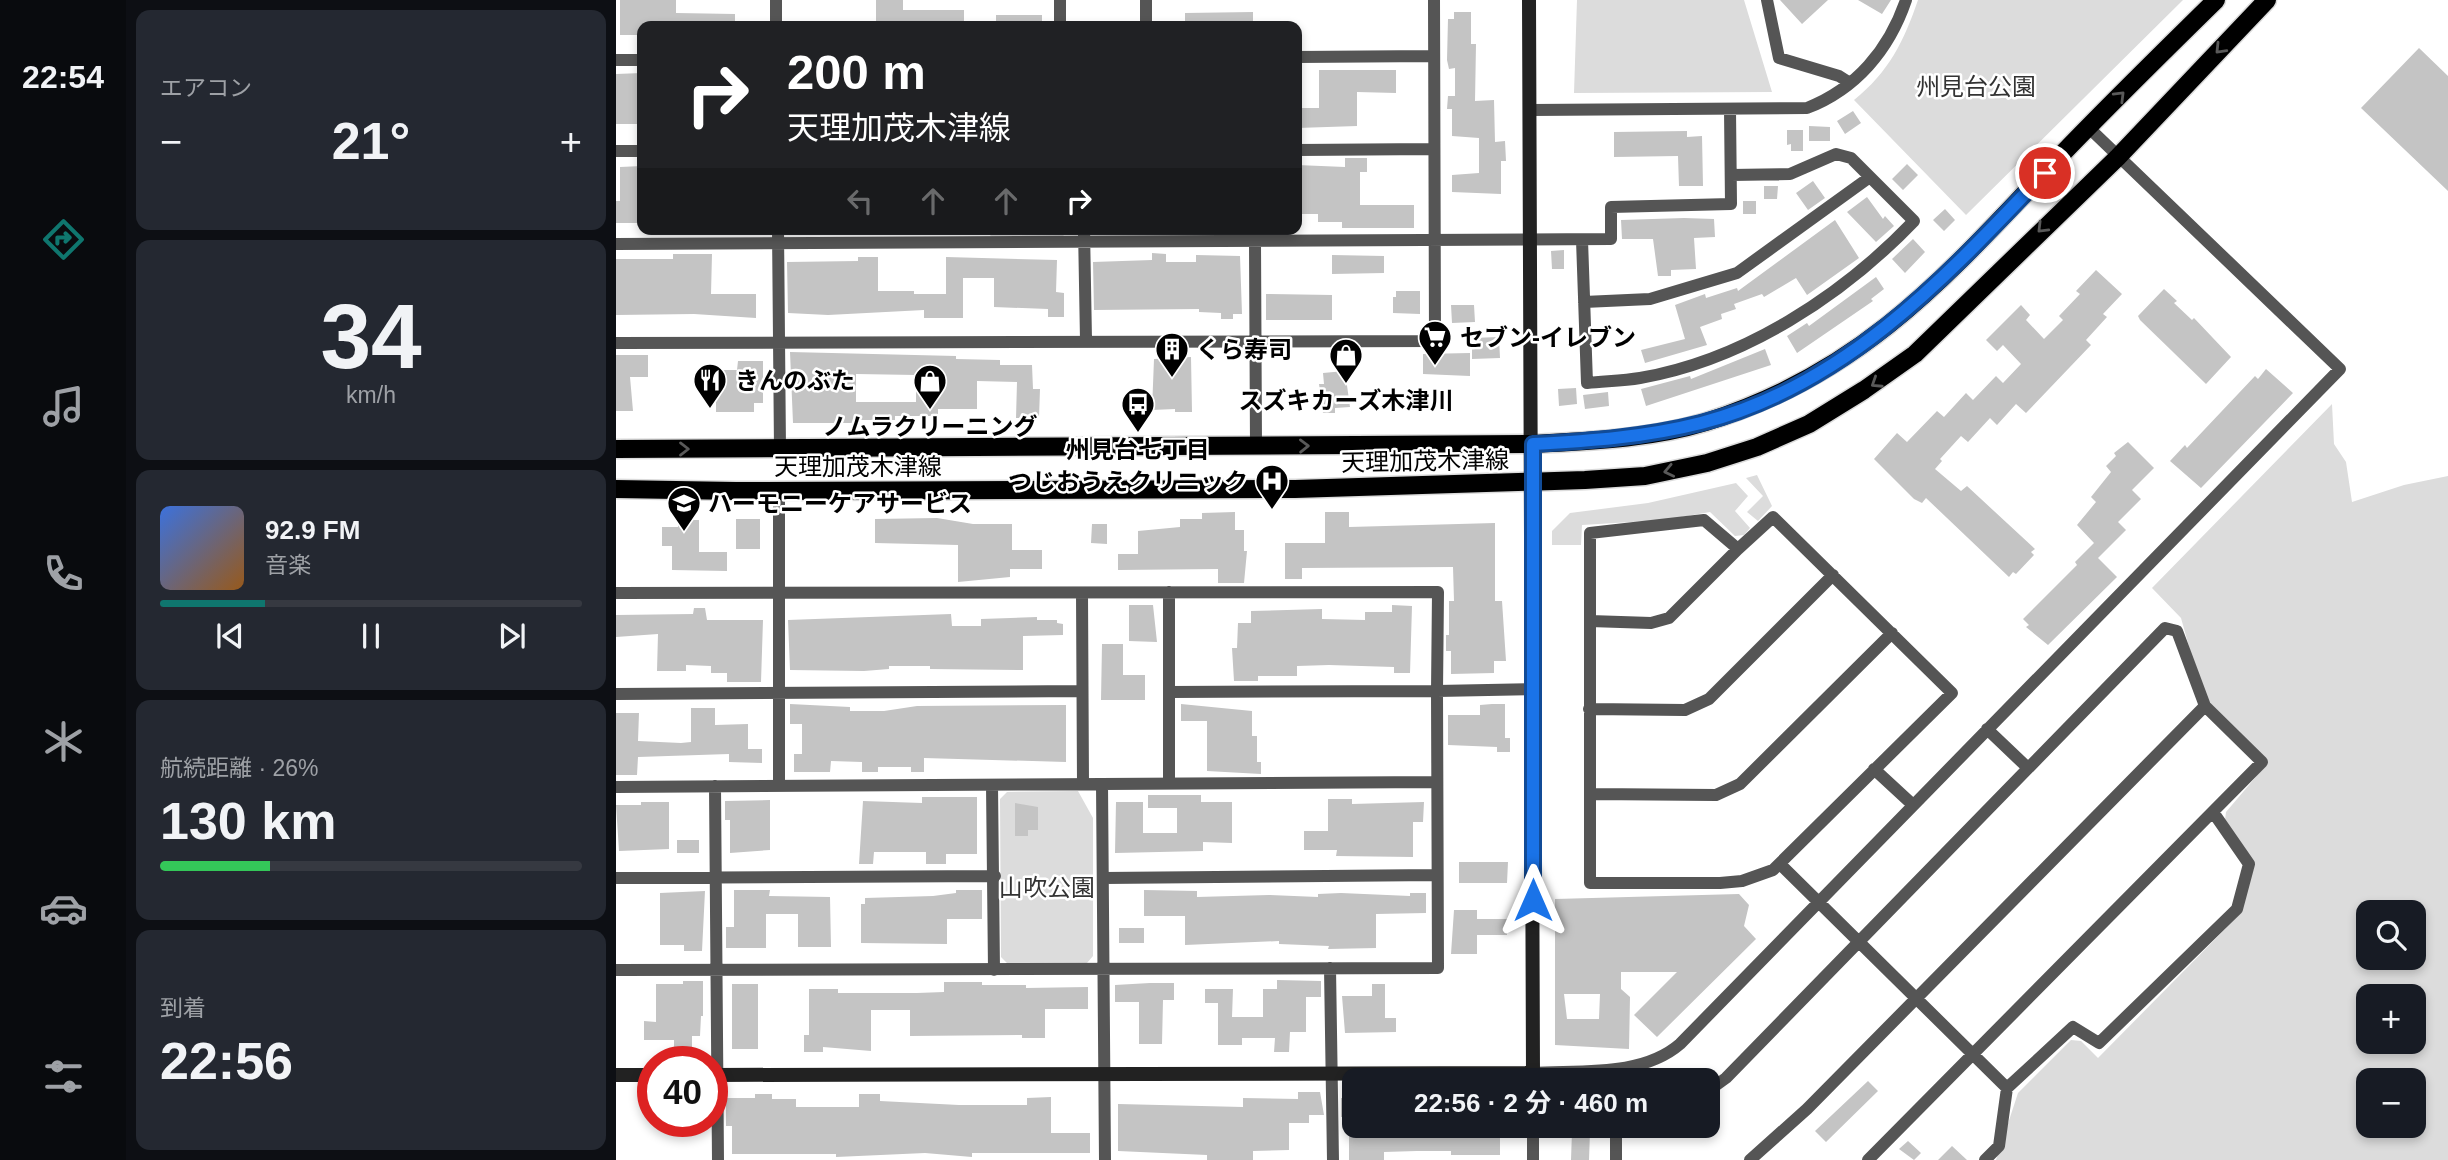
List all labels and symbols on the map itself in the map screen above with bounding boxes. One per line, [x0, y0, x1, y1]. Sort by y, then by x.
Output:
one-way arrow [2215, 41, 2228, 54]
park label: 州見台公園 [1916, 73, 2036, 100]
one-way arrow [2111, 91, 2124, 104]
pin [2015, 143, 2075, 203]
one-way arrow [2038, 219, 2051, 232]
supermarket icon: セブン-イレブン [1416, 318, 1454, 367]
place label: セブン-イレブン [1460, 324, 1636, 351]
building icon: くら寿司 [1153, 330, 1191, 379]
place label: くら寿司 [1196, 336, 1292, 363]
shop icon: スズキカーズ木津川 [1327, 336, 1365, 385]
restaurant icon: きんのぶた [691, 361, 729, 410]
shop icon: ノムラクリーニング [911, 362, 949, 411]
place label: きんのぶた [735, 367, 855, 394]
one-way arrow [1871, 374, 1884, 387]
bus stop icon: 州見台七丁目 [1119, 385, 1157, 434]
place label: スズキカーズ木津川 [1239, 387, 1453, 414]
place label: ノムラクリーニング [823, 413, 1037, 440]
place label: 州見台七丁目 [1066, 436, 1210, 463]
one-way arrow [1299, 438, 1309, 454]
one-way arrow [679, 441, 690, 457]
street label: 天理加茂木津線 [1341, 446, 1509, 476]
street label: 天理加茂木津線 [774, 453, 942, 480]
hospital icon: つじおうえクリニック [1253, 462, 1291, 511]
one-way arrow [1663, 463, 1675, 478]
place label: つじおうえクリニック [1008, 468, 1248, 495]
school or university icon: ハーモニーケアサービス [665, 484, 703, 533]
place label: ハーモニーケアサービス [708, 490, 972, 517]
position arrow [1496, 863, 1570, 937]
park label: 山吹公園 [999, 874, 1095, 901]
speed limit sign: 40 [637, 1046, 728, 1137]

